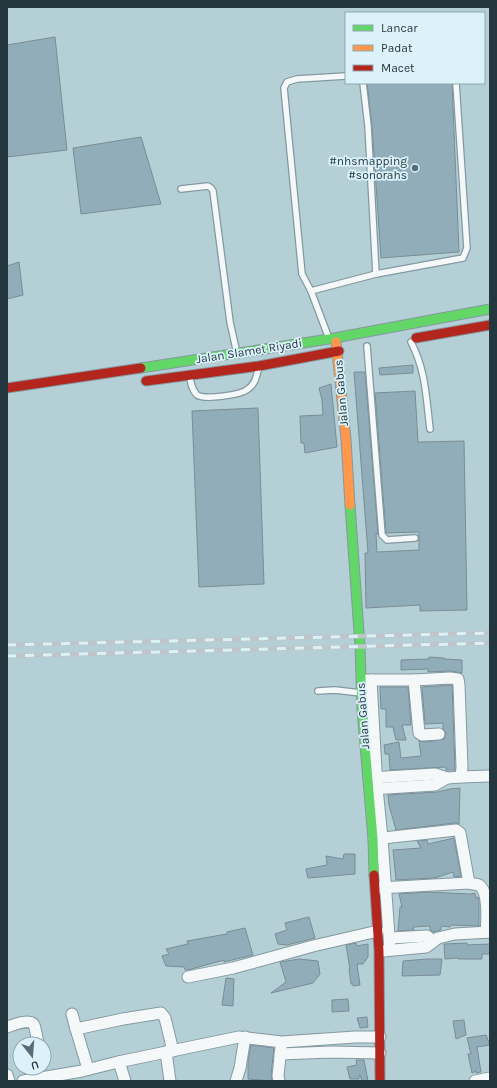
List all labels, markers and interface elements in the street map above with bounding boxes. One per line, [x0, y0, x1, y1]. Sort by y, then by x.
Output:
legend [345, 12, 485, 84]
text: Lancar [381, 21, 418, 35]
text: Padat [381, 41, 413, 55]
text: Macet [381, 61, 415, 75]
place label: #nhsmapping #sonorahs [329, 154, 407, 182]
marker: #nhsmapping #sonorahs [410, 163, 420, 173]
street label: Jalan Slamet Riyadi [195, 336, 303, 366]
street label: Jalan Gabus [331, 359, 351, 427]
street label: Jalan Gabus [354, 682, 372, 750]
north arrow [12, 1036, 52, 1076]
text: U [29, 1058, 40, 1072]

